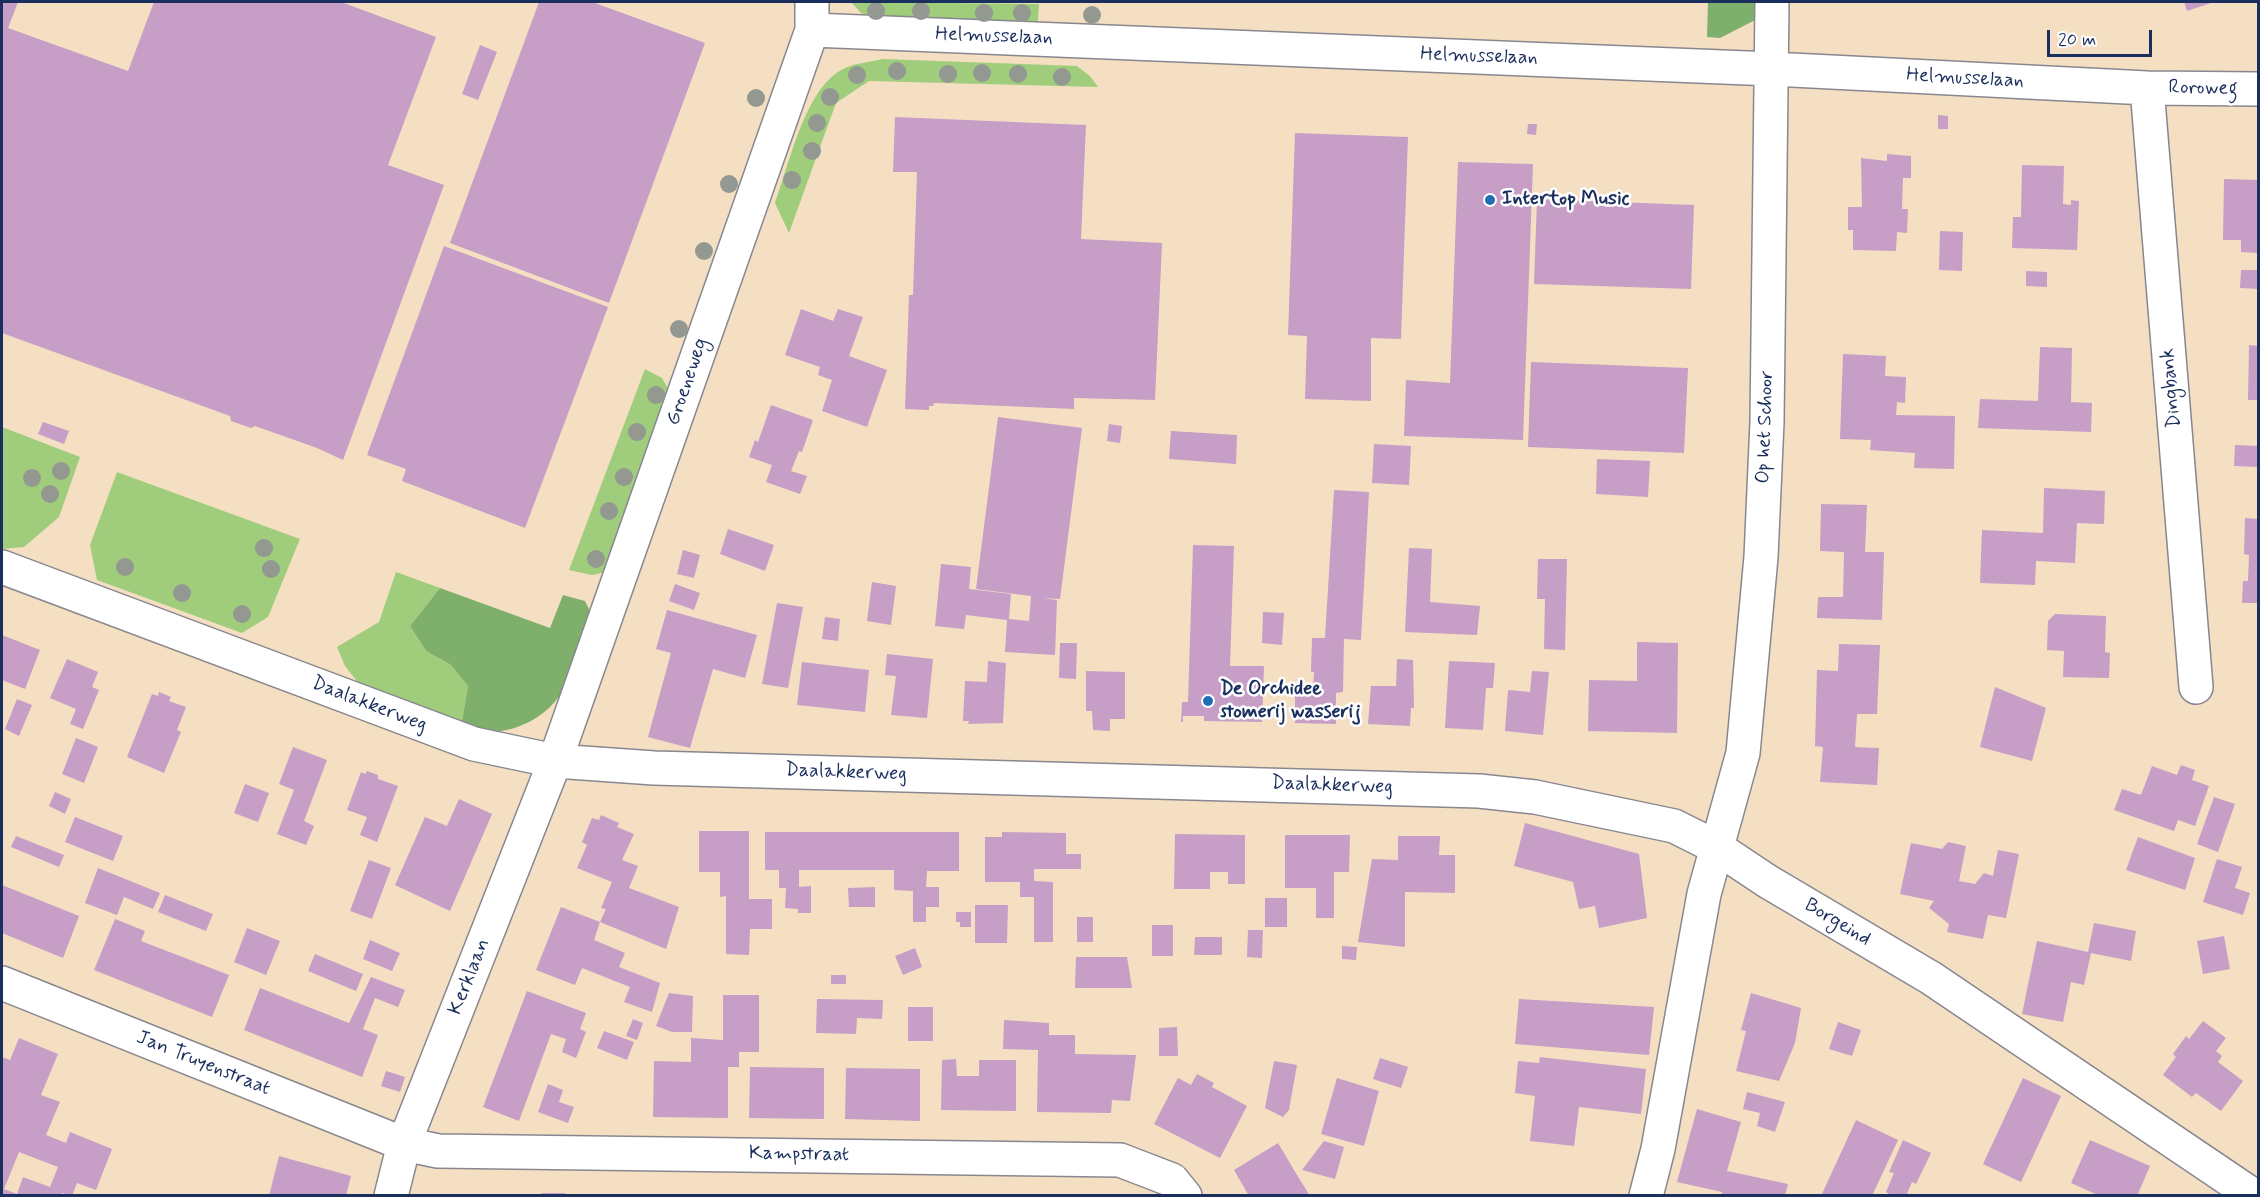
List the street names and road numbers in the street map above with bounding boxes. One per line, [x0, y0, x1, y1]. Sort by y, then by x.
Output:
street label: Helmusselaan [935, 23, 1053, 51]
street label: Helmusselaan [1420, 43, 1538, 71]
street label: Helmusselaan [1906, 64, 2024, 94]
street label: Roroweg [2168, 76, 2238, 102]
street label: Groeneweg [662, 335, 714, 429]
street label: Dingbank [2157, 347, 2187, 429]
street label: Op het Schoor [1752, 370, 1780, 484]
street label: Daalakkerweg [308, 672, 430, 738]
street label: Daalakkerweg [785, 759, 907, 787]
street label: Daalakkerweg [1271, 772, 1393, 800]
street label: Borgeind [1799, 894, 1875, 952]
street label: Kerklaan [444, 935, 496, 1019]
street label: Jan Truyenstraat [133, 1026, 273, 1102]
street label: Kampstraat [749, 1142, 849, 1168]

